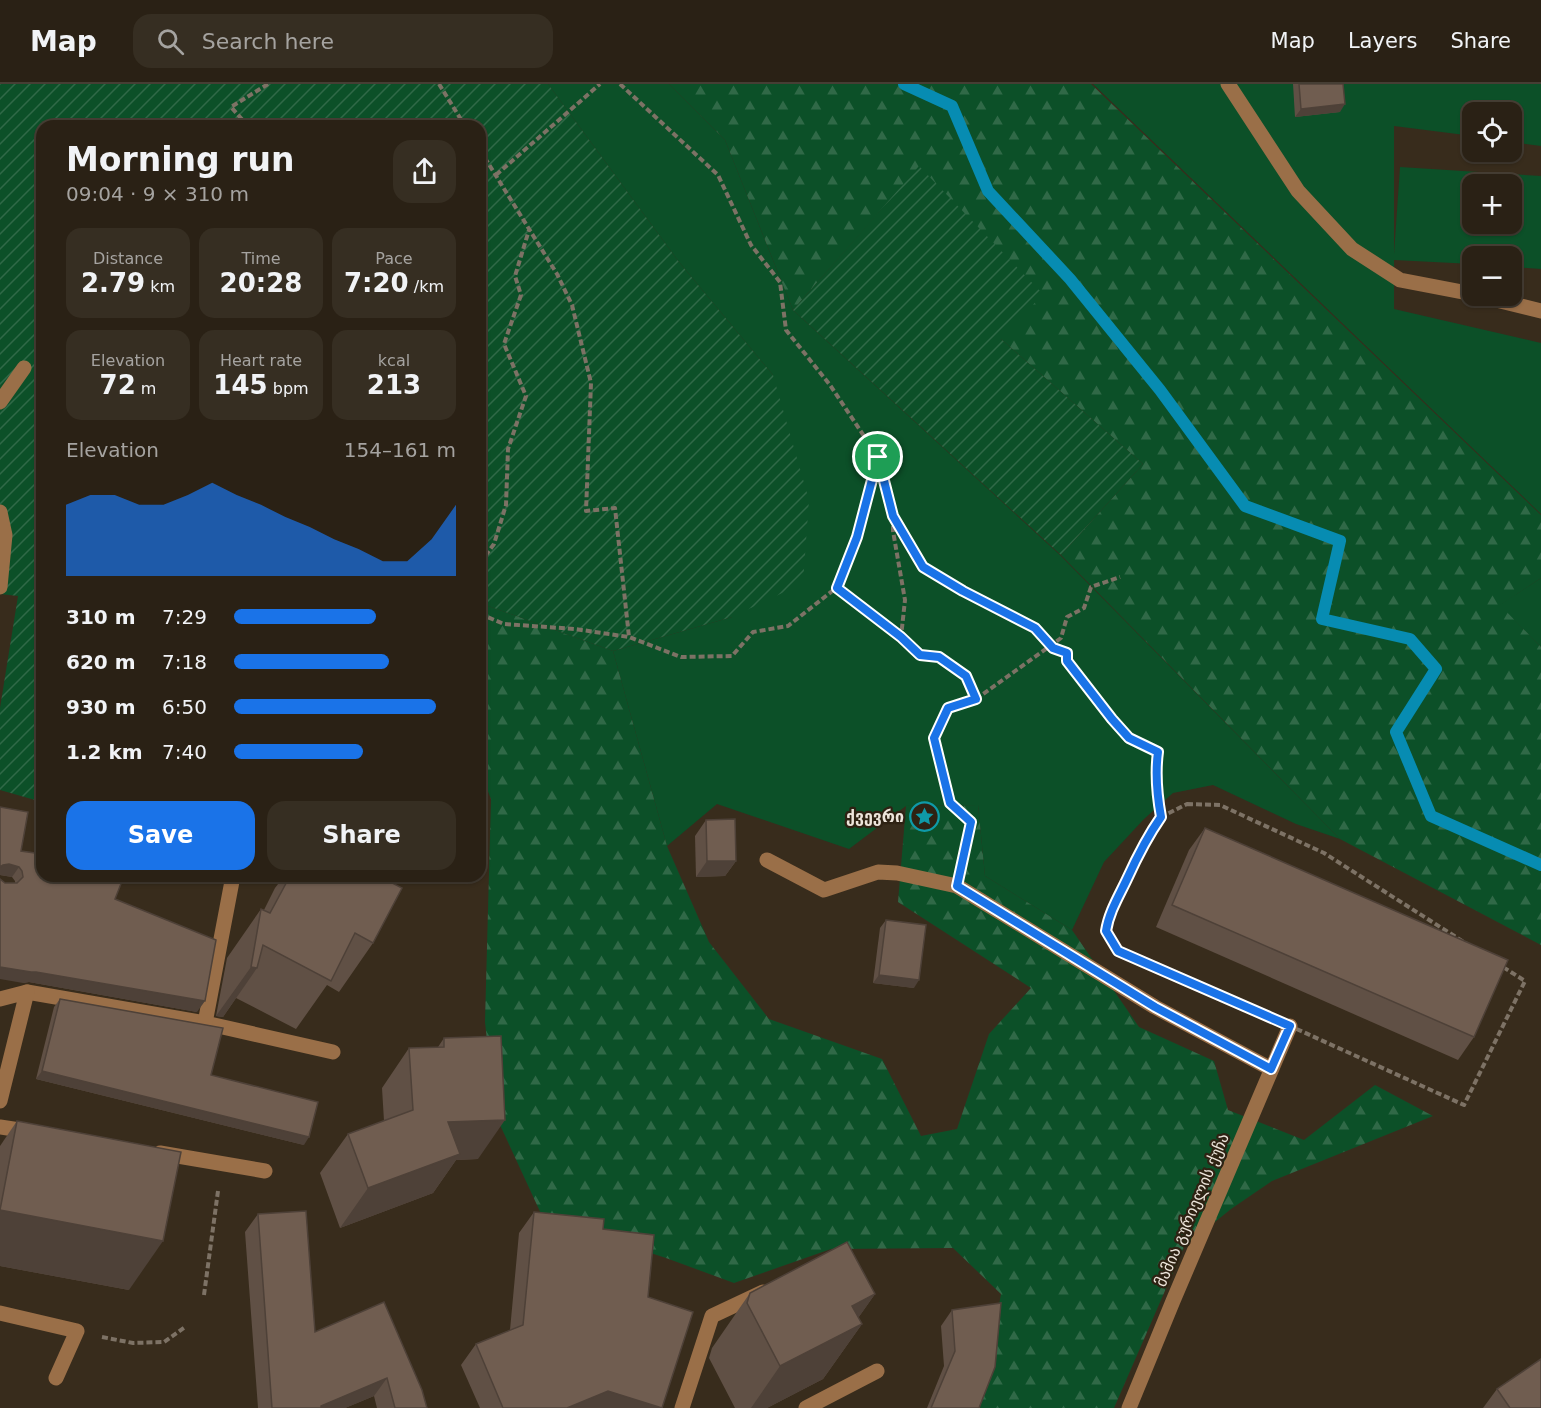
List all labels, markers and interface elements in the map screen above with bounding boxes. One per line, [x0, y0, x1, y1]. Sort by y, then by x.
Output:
search box [133, 14, 553, 68]
text: Map [30, 25, 97, 58]
icon: search [154, 25, 187, 58]
text: Search here [202, 29, 334, 54]
text: Map [1271, 29, 1315, 53]
text: Layers [1348, 29, 1417, 53]
text: Share [1450, 29, 1511, 53]
map controls [1462, 102, 1522, 306]
button: locate [1462, 102, 1522, 162]
text: Morning run [66, 140, 294, 179]
button: share [393, 140, 456, 203]
button: + [1462, 174, 1522, 234]
text: 09:04 · 9 × 310 m [66, 182, 249, 206]
button: − [1462, 246, 1522, 306]
text: Distance [93, 249, 163, 268]
text: Time [241, 249, 281, 268]
text: Pace [375, 249, 413, 268]
text: 2.79 [81, 268, 145, 298]
text: 20:28 [220, 268, 302, 298]
text: 7:20 [344, 268, 409, 298]
text: km [145, 277, 175, 296]
text: /km [409, 277, 444, 296]
text: Elevation [91, 351, 165, 370]
text: Heart rate [220, 351, 302, 370]
text: kcal [378, 351, 410, 370]
text: 72 [100, 370, 136, 400]
text: 145 [213, 370, 268, 400]
text: 213 [367, 370, 421, 400]
text: m [136, 379, 156, 398]
text: bpm [268, 379, 309, 398]
pin [852, 431, 903, 482]
text: Elevation [66, 438, 159, 462]
text: 154–161 m [344, 438, 456, 462]
icon: arrive [861, 440, 894, 473]
text: 310 m [66, 605, 136, 629]
text: 7:29 [162, 605, 207, 629]
text: 620 m [66, 650, 136, 674]
text: 7:18 [162, 650, 207, 674]
text: 930 m [66, 695, 136, 719]
text: 6:50 [162, 695, 207, 719]
text: 1.2 km [66, 740, 143, 764]
text: 7:40 [162, 740, 207, 764]
place icon: ქვევრი [909, 800, 941, 832]
button: Save [66, 801, 255, 870]
button: Share [267, 801, 456, 870]
place label: ქვევრი [846, 807, 904, 826]
street label: მამია გურიელის ქუჩა [1151, 1130, 1233, 1290]

